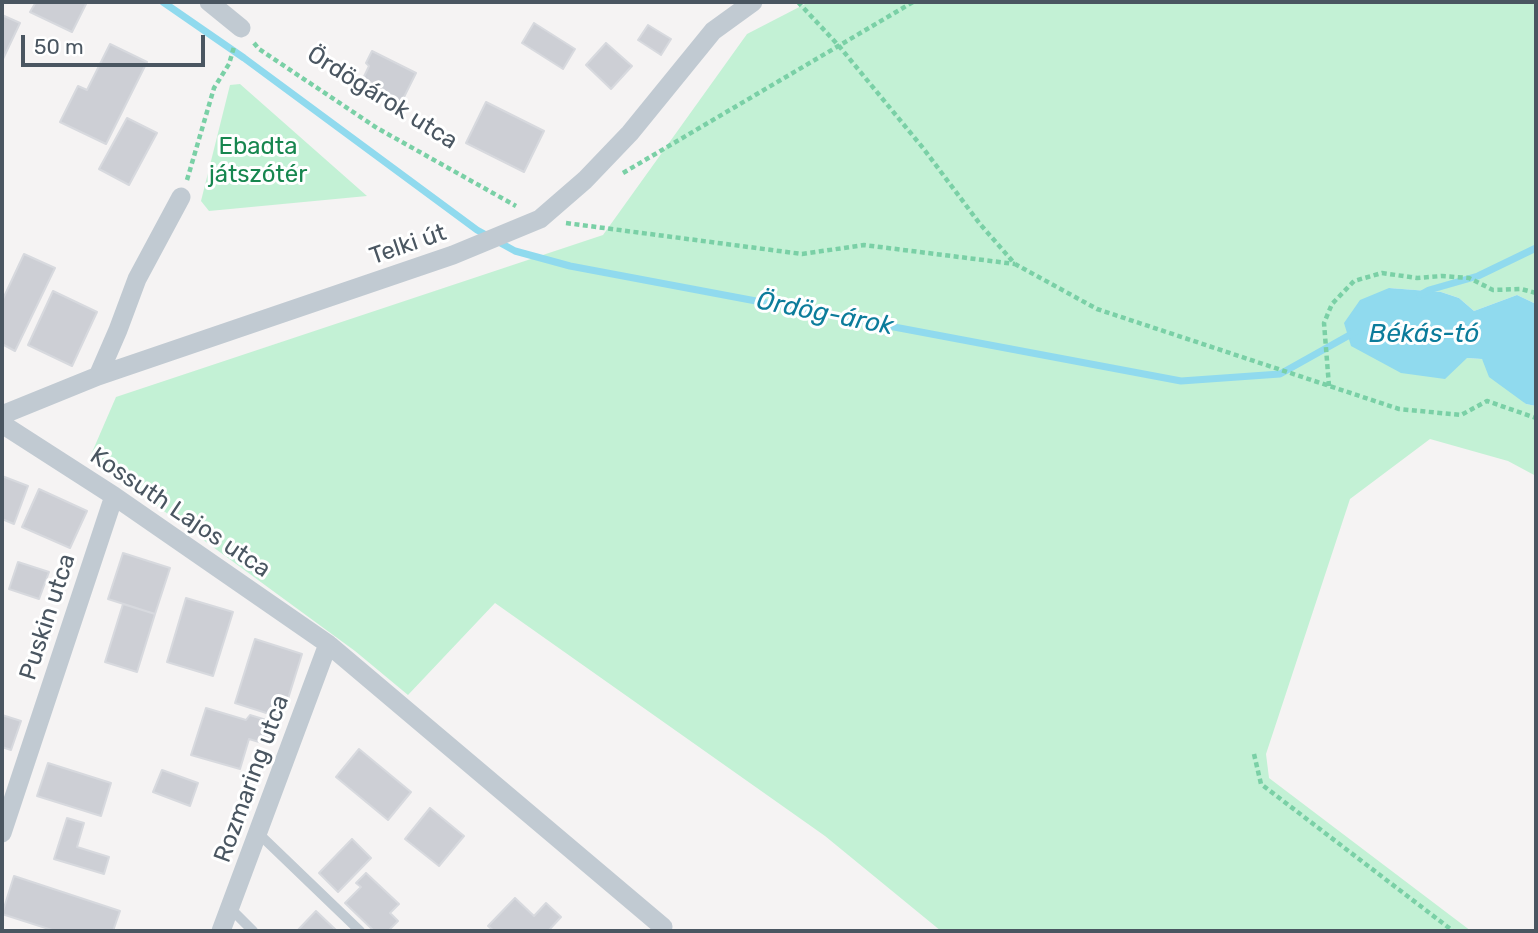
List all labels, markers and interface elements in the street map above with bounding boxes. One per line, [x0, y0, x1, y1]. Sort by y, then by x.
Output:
scale bar [24, 21, 208, 65]
text: 50 m [34, 34, 84, 59]
street label: Ördögárok utca [301, 40, 463, 156]
park label: Ebadta játszótér [209, 133, 307, 189]
street label: Telki út [366, 219, 450, 271]
water label: Ördög-árok [754, 285, 896, 343]
water label: Békás-tó [1369, 318, 1479, 350]
street label: Kossuth Lajos utca [84, 442, 276, 584]
street label: Puskin utca [14, 550, 82, 684]
street label: Rozmaring utca [208, 691, 296, 867]

